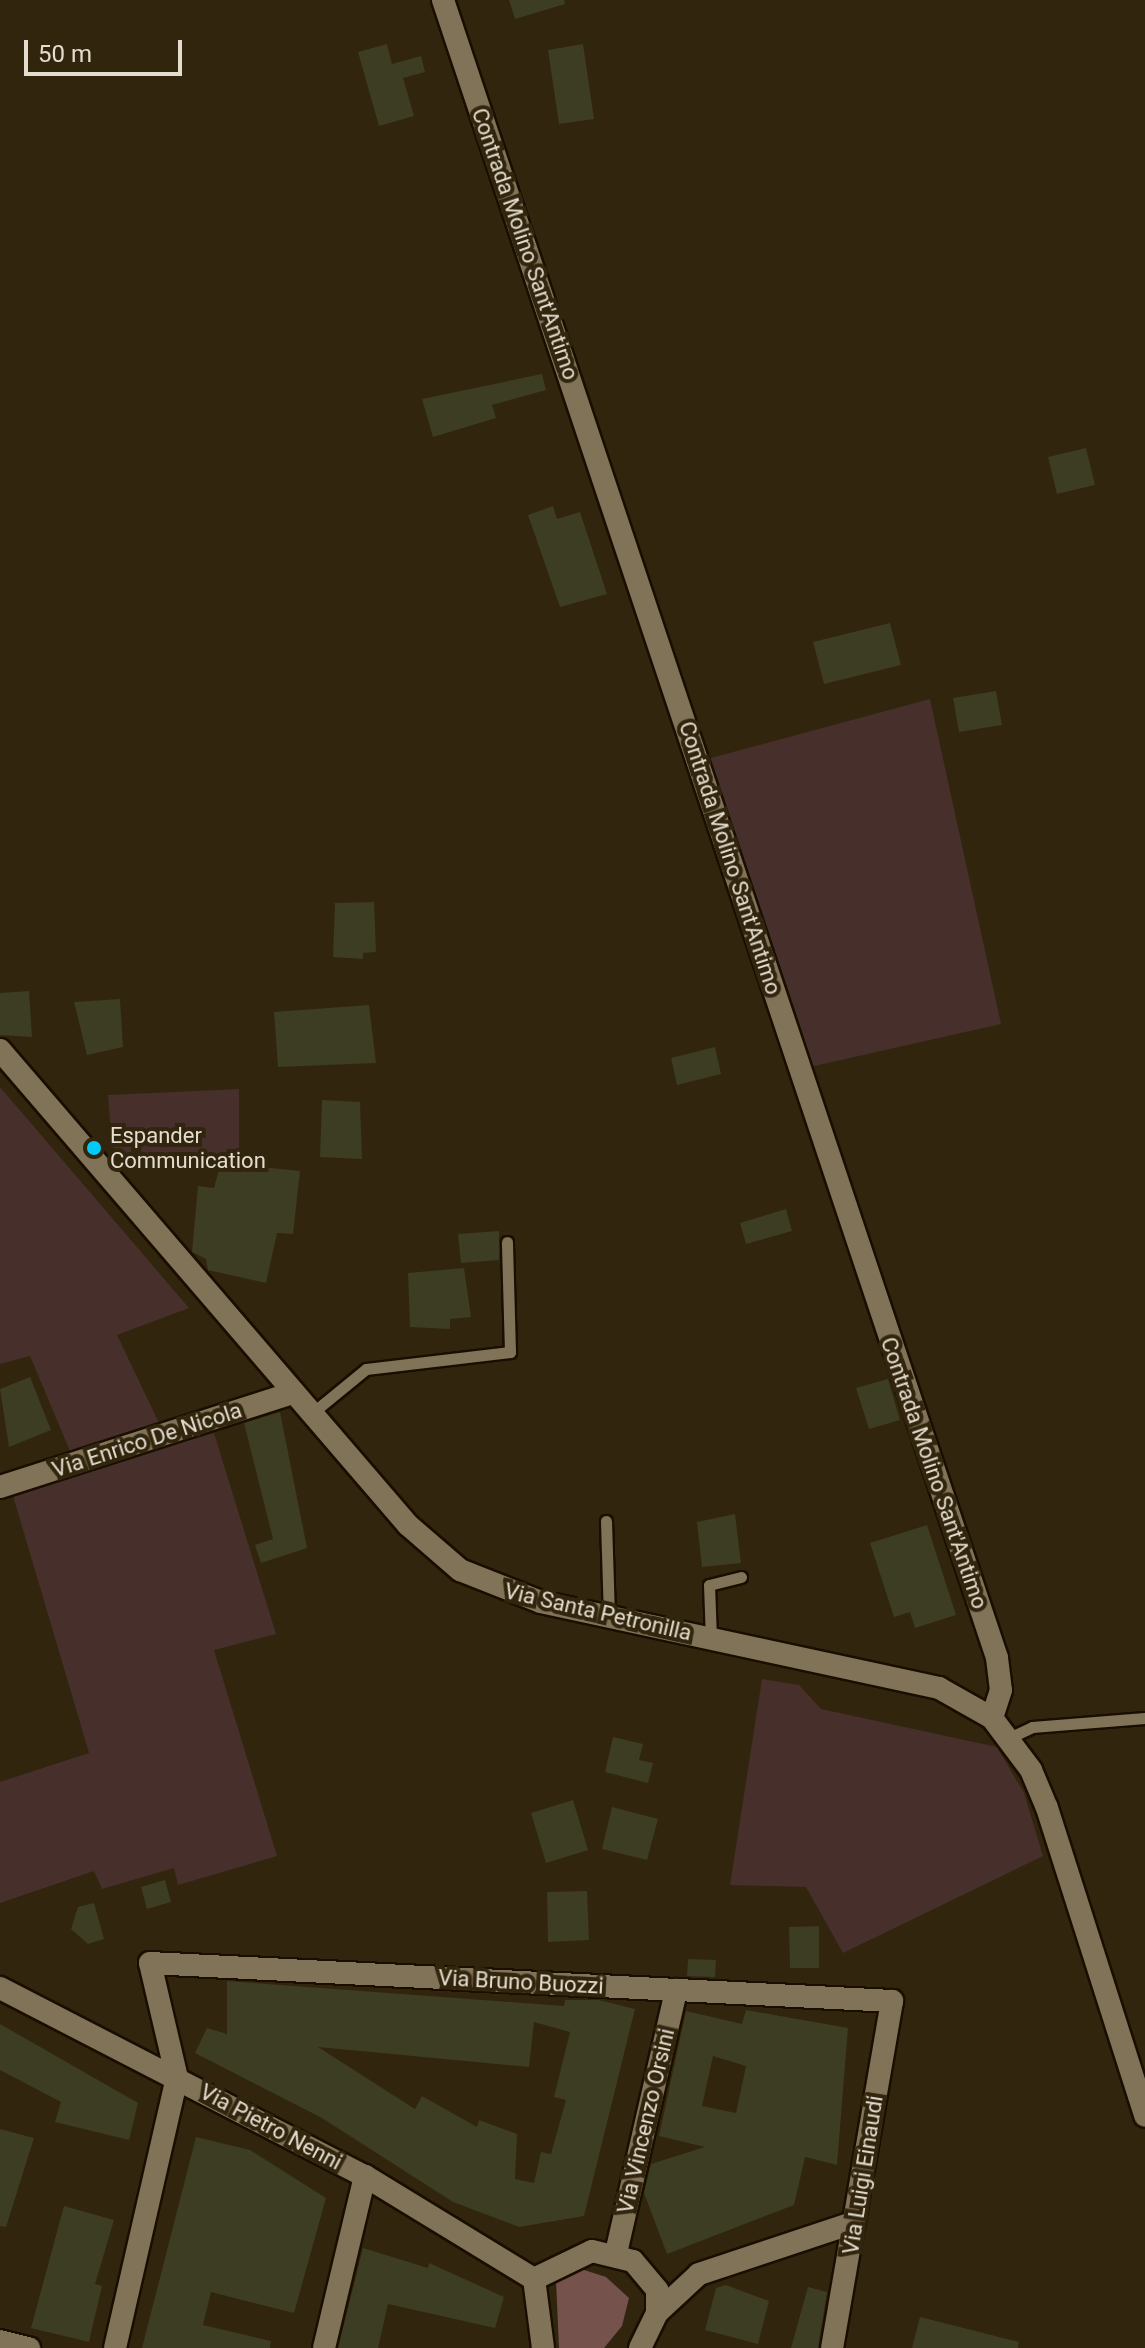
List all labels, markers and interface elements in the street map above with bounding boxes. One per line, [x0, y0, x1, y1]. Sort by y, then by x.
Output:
scale bar [28, 24, 186, 74]
text: 50 m [38, 40, 92, 68]
street label: Contrada Molino Sant'Antimo [466, 105, 584, 383]
street label: Contrada Molino Sant'Antimo [673, 718, 787, 998]
place label: Espander Communication [110, 1122, 266, 1174]
marker: Espander Communication [85, 1139, 103, 1157]
street label: Contrada Molino Sant'Antimo [875, 1334, 993, 1612]
street label: Via Enrico De Nicola [49, 1397, 245, 1483]
street label: Via Santa Petronilla [502, 1578, 694, 1646]
street label: Via Bruno Buozzi [438, 1964, 604, 2000]
street label: Via Vincenzo Orsini [612, 2026, 680, 2216]
street label: Via Pietro Nenni [195, 2078, 347, 2176]
street label: Via Luigi Einaudi [837, 2094, 889, 2256]

